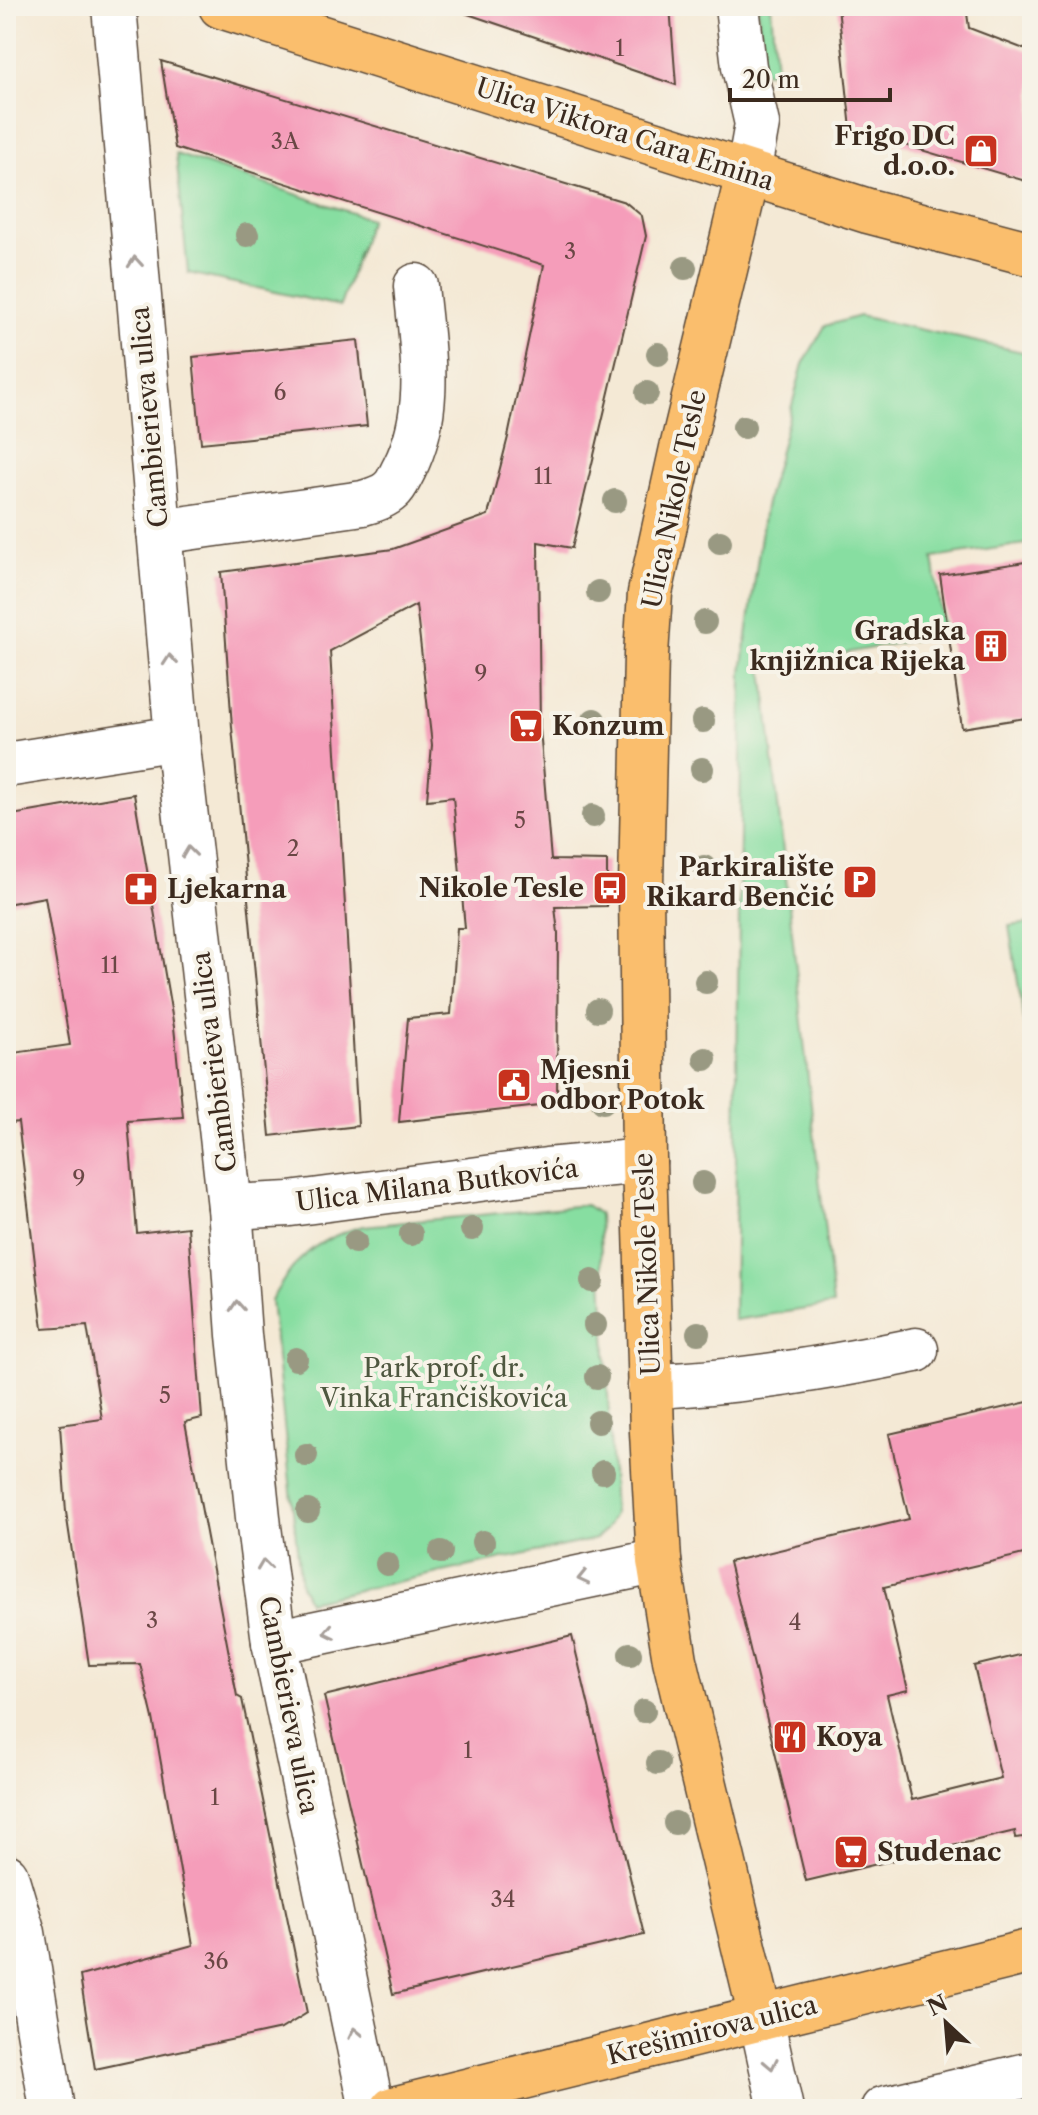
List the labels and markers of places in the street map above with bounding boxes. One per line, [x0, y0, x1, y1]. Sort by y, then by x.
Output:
place label: Frigo DC d.o.o. [834, 120, 955, 182]
shop icon: Frigo DC d.o.o. [962, 132, 1000, 170]
place label: Gradska knjižnica Rijeka [750, 615, 966, 677]
building icon: Gradska knjižnica Rijeka [972, 627, 1010, 665]
supermarket icon: Konzum [507, 707, 545, 745]
place label: Konzum [552, 710, 664, 742]
place label: Parkiralište Rikard Benčić [646, 851, 834, 913]
parking icon: Parkiralište Rikard Benčić [841, 863, 879, 901]
bus stop icon: Nikole Tesle [591, 869, 629, 907]
pharmacy icon: Ljekarna [122, 870, 160, 908]
place label: Nikole Tesle [419, 872, 584, 904]
place label: Ljekarna [167, 873, 287, 905]
place label: Mjesni odbor Potok [540, 1054, 705, 1116]
public building icon: Mjesni odbor Potok [495, 1066, 533, 1104]
restaurant icon: Koya [771, 1718, 809, 1756]
place label: Koya [816, 1721, 884, 1753]
supermarket icon: Studenac [832, 1833, 870, 1871]
place label: Studenac [877, 1836, 1001, 1868]

